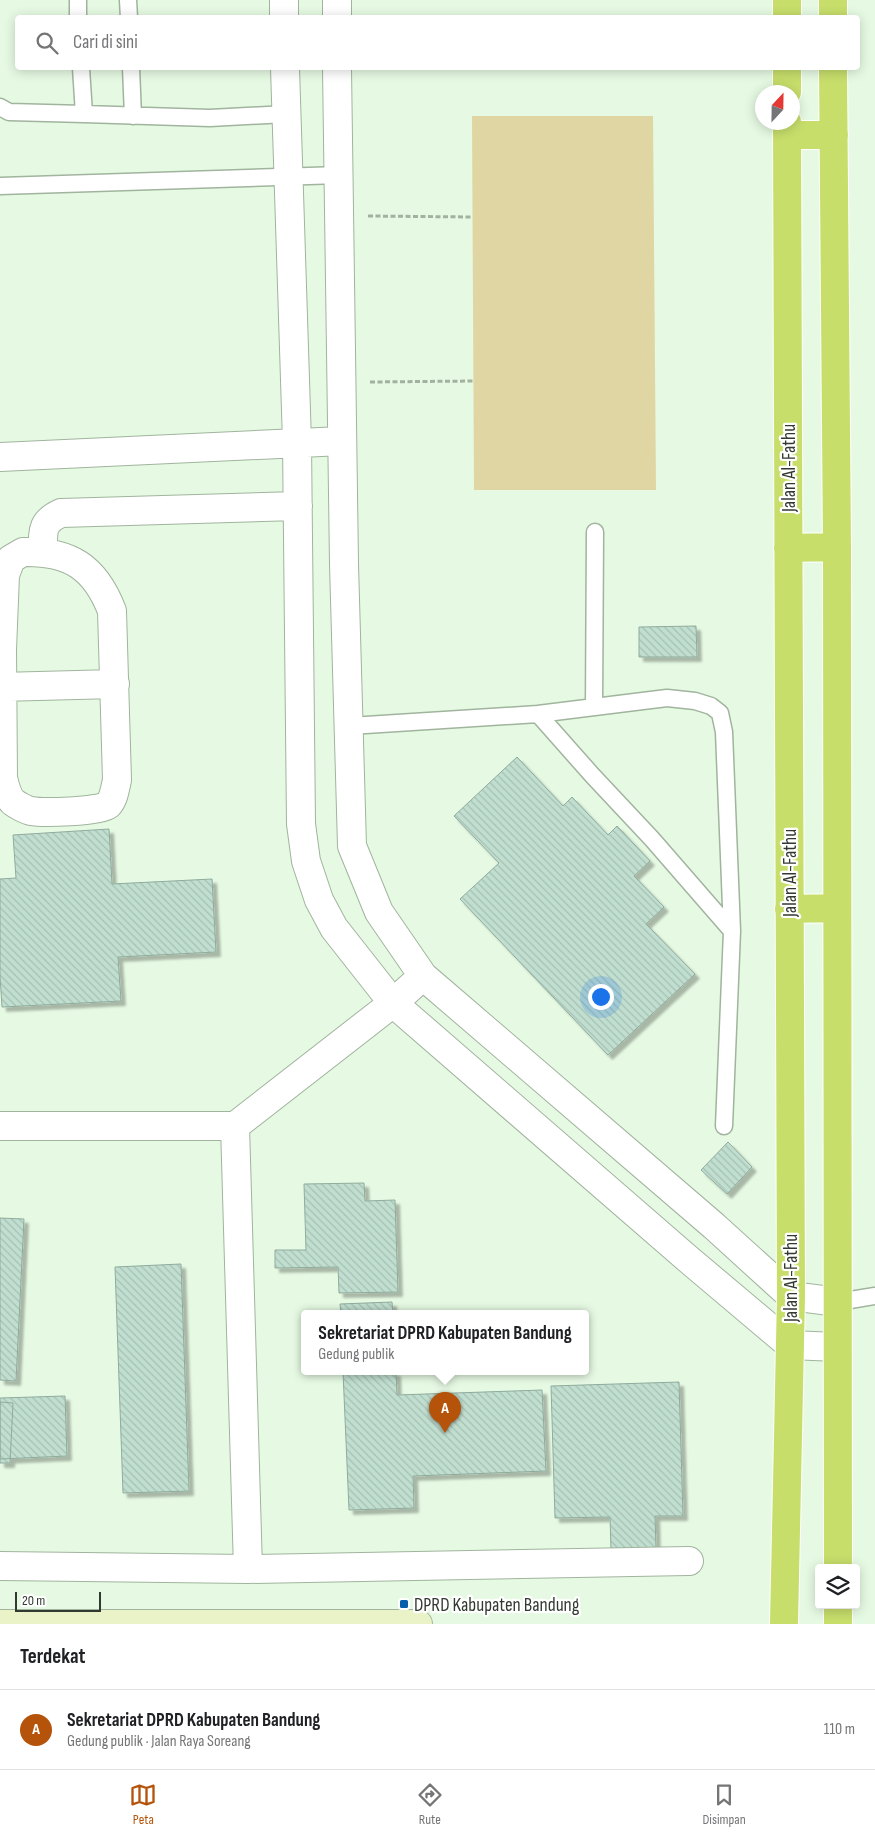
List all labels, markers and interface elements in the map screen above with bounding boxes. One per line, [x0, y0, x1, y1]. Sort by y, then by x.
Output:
search box [15, 15, 860, 70]
icon: search [33, 29, 61, 57]
text: Cari di sini [73, 31, 138, 54]
north arrow [755, 85, 800, 130]
street label: Jalan Al-Fathu [778, 424, 801, 513]
street label: Jalan Al-Fathu [779, 829, 802, 918]
your location [588, 984, 614, 1010]
street label: Jalan Al-Fathu [780, 1234, 803, 1323]
popup [301, 1310, 589, 1375]
text: Sekretariat DPRD Kabupaten Bandung [318, 1322, 572, 1345]
text: Gedung publik [318, 1345, 394, 1364]
pin: A [429, 1392, 461, 1433]
map controls [815, 1564, 860, 1609]
button: layers [815, 1564, 860, 1609]
scale bar [15, 1589, 101, 1612]
text: 20 m [22, 1592, 45, 1609]
place label: DPRD Kabupaten Bandung [414, 1594, 580, 1617]
marker: DPRD Kabupaten Bandung [398, 1598, 410, 1610]
text: Terdekat [20, 1644, 86, 1669]
text: Sekretariat DPRD Kabupaten Bandung [67, 1709, 320, 1732]
text: A [32, 1720, 40, 1739]
text: 110 m [824, 1720, 855, 1739]
text: Gedung publik · Jalan Raya Soreang [67, 1732, 251, 1751]
tab: Peta [129, 1781, 157, 1828]
tab: Rute [416, 1781, 444, 1828]
tab: Disimpan [702, 1781, 746, 1828]

